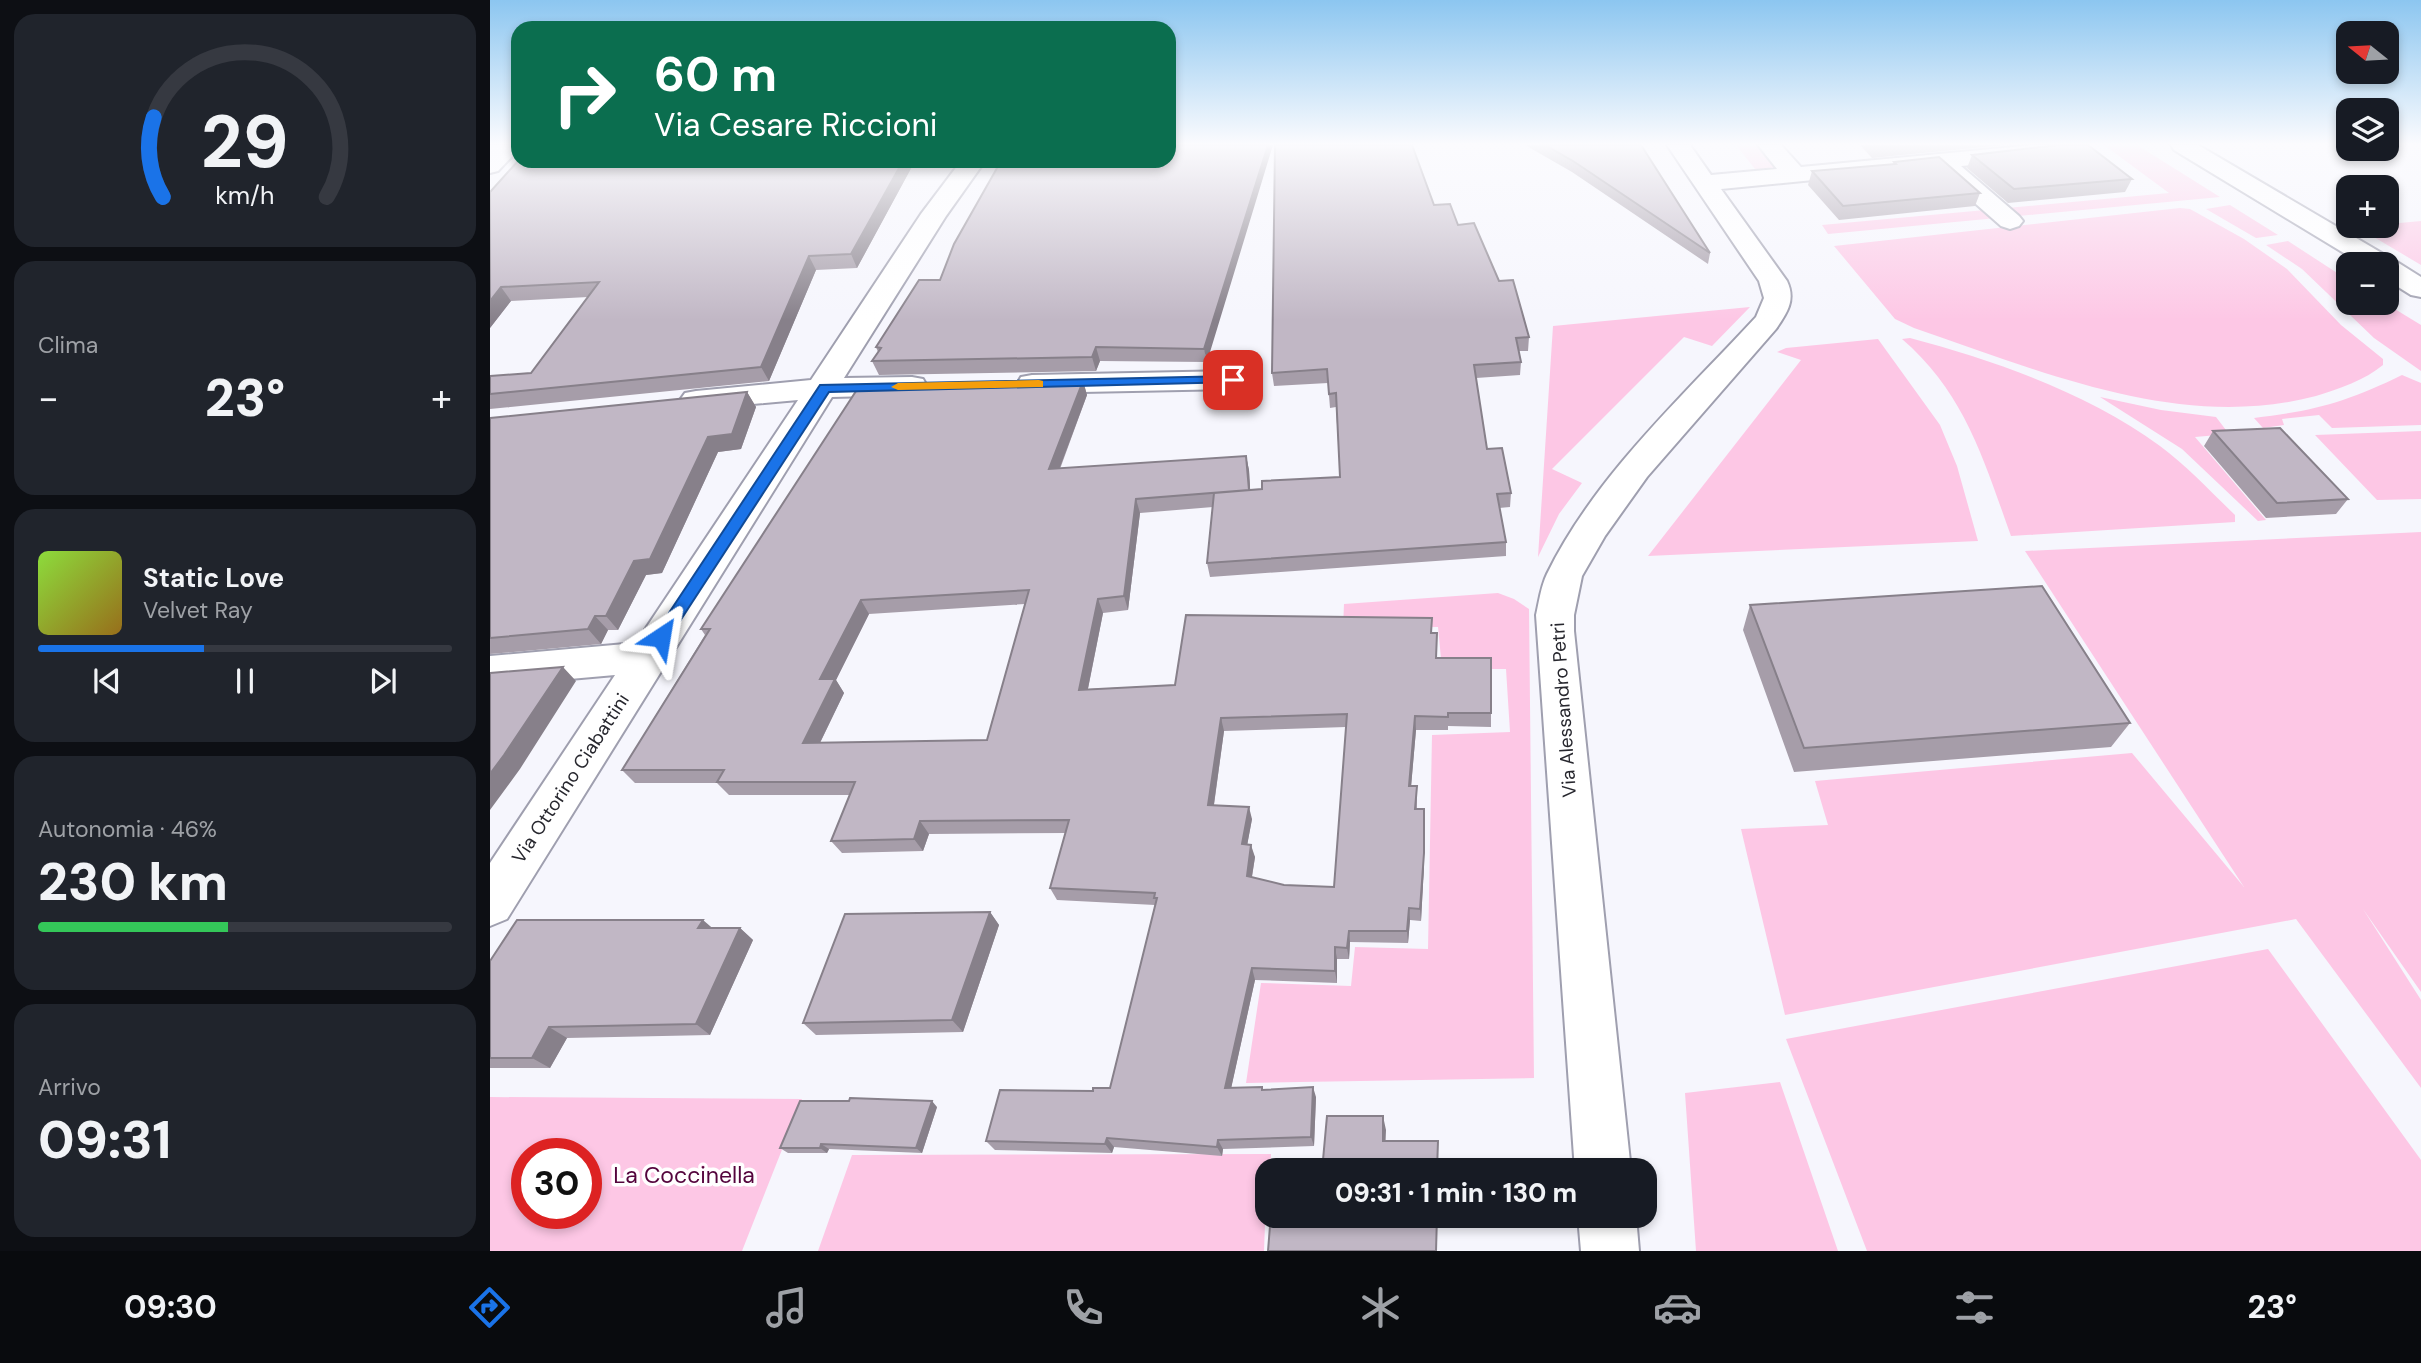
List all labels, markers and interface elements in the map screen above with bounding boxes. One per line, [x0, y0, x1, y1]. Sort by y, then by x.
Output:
north arrow [2336, 21, 2399, 84]
map controls [2336, 21, 2399, 315]
text: 60 m [654, 42, 777, 106]
icon: right [539, 49, 630, 140]
text: 29 [201, 95, 289, 190]
button: layers [2336, 98, 2399, 161]
text: Via Cesare Riccioni [654, 104, 938, 146]
button: + [2336, 175, 2399, 238]
text: km/h [215, 179, 275, 212]
button: − [2336, 252, 2399, 315]
text: Clima [38, 330, 98, 360]
pin [1203, 350, 1263, 410]
icon: arrive [1214, 361, 1252, 399]
text: 23° [205, 364, 285, 432]
text: − [38, 373, 59, 423]
text: + [431, 373, 452, 423]
text: Static Love [143, 561, 284, 595]
text: Velvet Ray [143, 595, 253, 625]
position arrow [624, 600, 698, 674]
street label: Via Alessandro Petri [1545, 622, 1582, 798]
icon: previous [88, 662, 126, 700]
icon: pause [226, 662, 264, 700]
icon: next [364, 662, 402, 700]
street label: Via Ottorino Ciabattini [506, 689, 635, 868]
text: Autonomia · 46% [38, 814, 217, 844]
text: 230 km [38, 848, 228, 916]
text: Arrivo [38, 1072, 101, 1102]
text: 09:31 [38, 1106, 172, 1174]
speed limit sign: 30 [511, 1138, 602, 1229]
park label: La Coccinella [613, 1160, 755, 1190]
text: 09:31 · 1 min · 130 m [1335, 1176, 1577, 1210]
icon: directions [465, 1283, 514, 1332]
icon: music [762, 1283, 811, 1332]
icon: phone [1059, 1283, 1108, 1332]
icon: climate [1356, 1283, 1405, 1332]
icon: car [1653, 1283, 1702, 1332]
icon: filters [1950, 1283, 1999, 1332]
text: 09:30 [124, 1286, 217, 1328]
text: 23° [2248, 1286, 2297, 1328]

